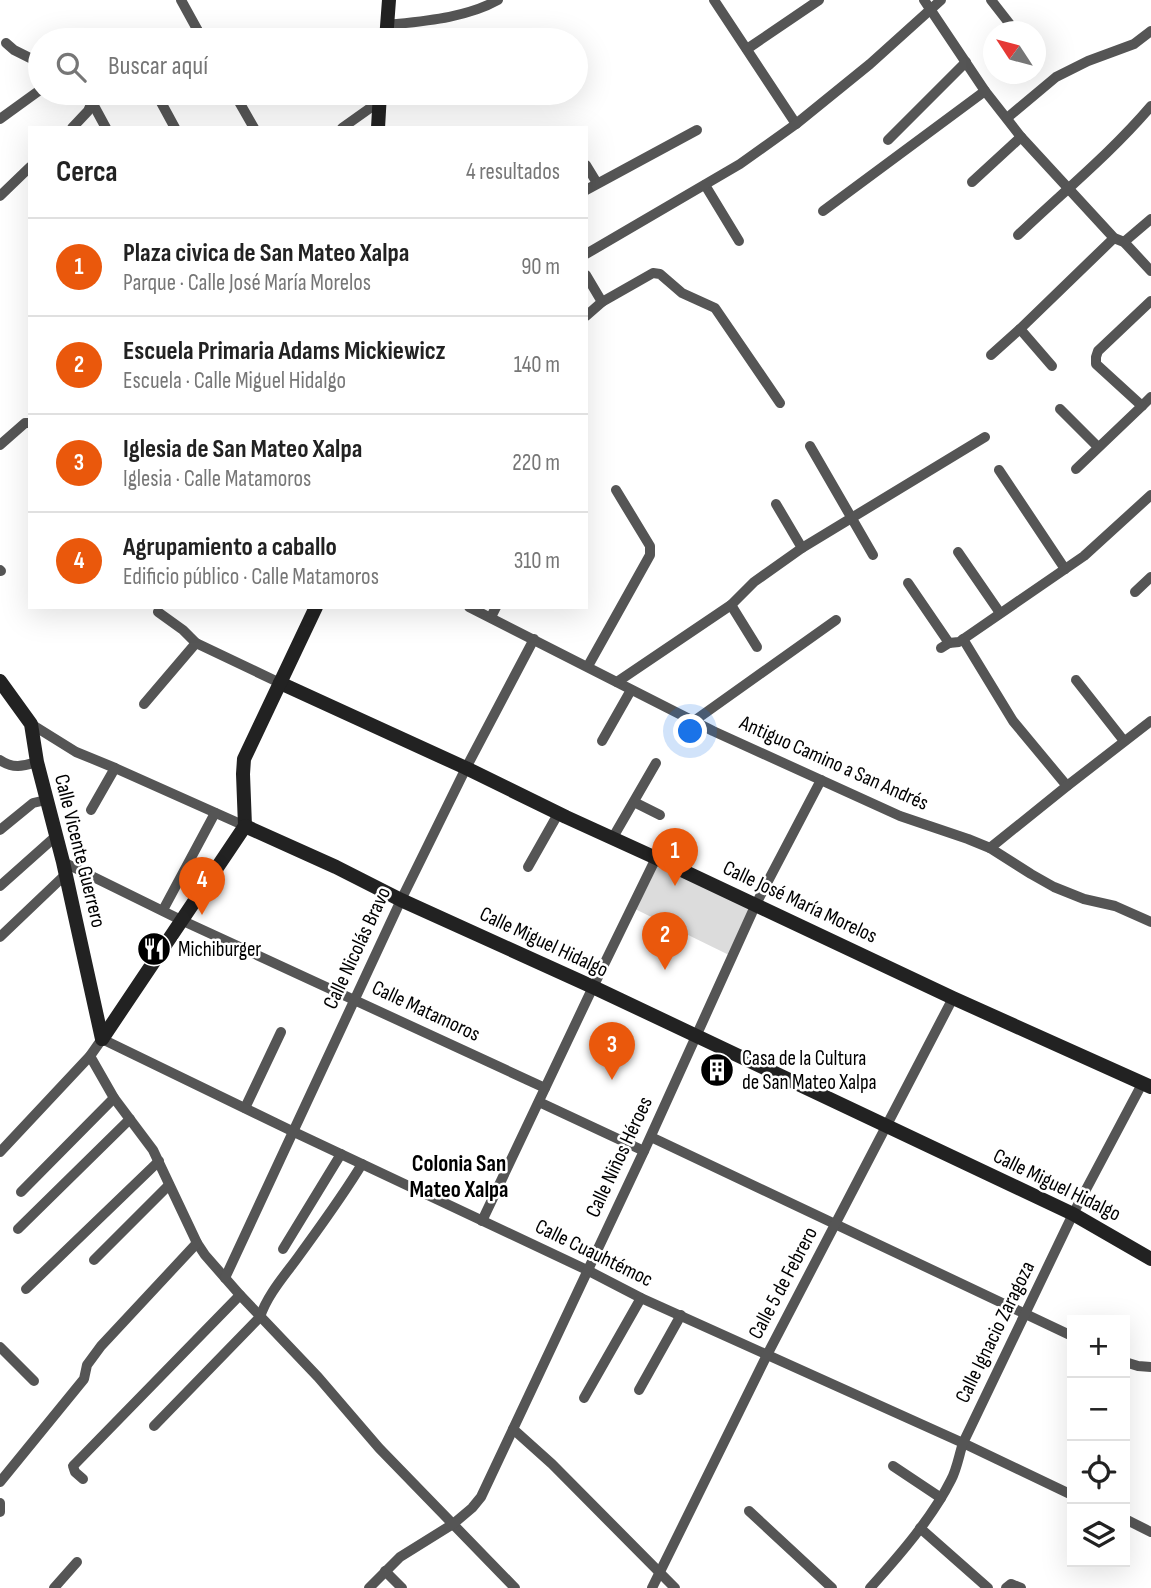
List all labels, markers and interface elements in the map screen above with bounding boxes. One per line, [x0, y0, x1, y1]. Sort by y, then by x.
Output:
north arrow [983, 21, 1046, 84]
search box [28, 28, 588, 105]
icon: search [52, 48, 90, 86]
text: Buscar aquí [108, 51, 208, 82]
text: Cerca [56, 154, 118, 190]
text: 4 resultados [466, 158, 560, 186]
text: Plaza civica de San Mateo Xalpa [123, 238, 409, 269]
text: 1 [74, 253, 84, 281]
text: 90 m [521, 253, 560, 281]
text: Parque · Calle José María Morelos [123, 269, 371, 297]
text: Escuela Primaria Adams Mickiewicz [123, 336, 446, 367]
text: 2 [74, 351, 84, 379]
text: 140 m [514, 351, 560, 379]
text: Escuela · Calle Miguel Hidalgo [123, 367, 346, 395]
text: Iglesia de San Mateo Xalpa [123, 434, 362, 465]
text: 3 [74, 449, 84, 477]
text: 220 m [512, 449, 560, 477]
text: Iglesia · Calle Matamoros [123, 465, 311, 493]
text: Agrupamiento a caballo [123, 532, 337, 563]
text: 4 [74, 547, 84, 575]
text: 310 m [514, 547, 560, 575]
text: Edificio público · Calle Matamoros [123, 563, 379, 591]
street label: Antiguo Camino a San Andrés [735, 710, 932, 816]
your location [673, 714, 707, 748]
street label: Calle Vicente Guerrero [49, 772, 111, 930]
pin: 1 [652, 828, 698, 886]
street label: Calle José María Morelos [719, 855, 881, 949]
pin: 4 [179, 857, 225, 915]
street label: Calle Nicolás Bravo [318, 883, 396, 1013]
street label: Calle Miguel Hidalgo [476, 901, 612, 983]
pin: 2 [642, 912, 688, 970]
restaurant icon: Michiburger [135, 930, 173, 968]
place label: Michiburger [178, 937, 261, 962]
street label: Calle Matamoros [368, 975, 484, 1047]
pin: 3 [589, 1022, 635, 1080]
place label: Casa de la Cultura de San Mateo Xalpa [742, 1046, 877, 1095]
building icon: Casa de la Cultura de San Mateo Xalpa [698, 1051, 736, 1089]
street label: Calle Niños Héroes [580, 1093, 658, 1221]
street label: Calle Miguel Hidalgo [989, 1143, 1125, 1227]
district label: Colonia San Mateo Xalpa [410, 1150, 508, 1204]
street label: Calle Cuauhtémoc [531, 1214, 657, 1292]
street label: Calle 5 de Febrero [743, 1223, 823, 1343]
street label: Calle Ignacio Zaragoza [950, 1257, 1040, 1407]
map controls [1067, 1315, 1130, 1567]
button: + [1067, 1315, 1130, 1378]
button: − [1067, 1378, 1130, 1441]
button: locate [1067, 1441, 1130, 1504]
button: layers [1067, 1504, 1130, 1567]

